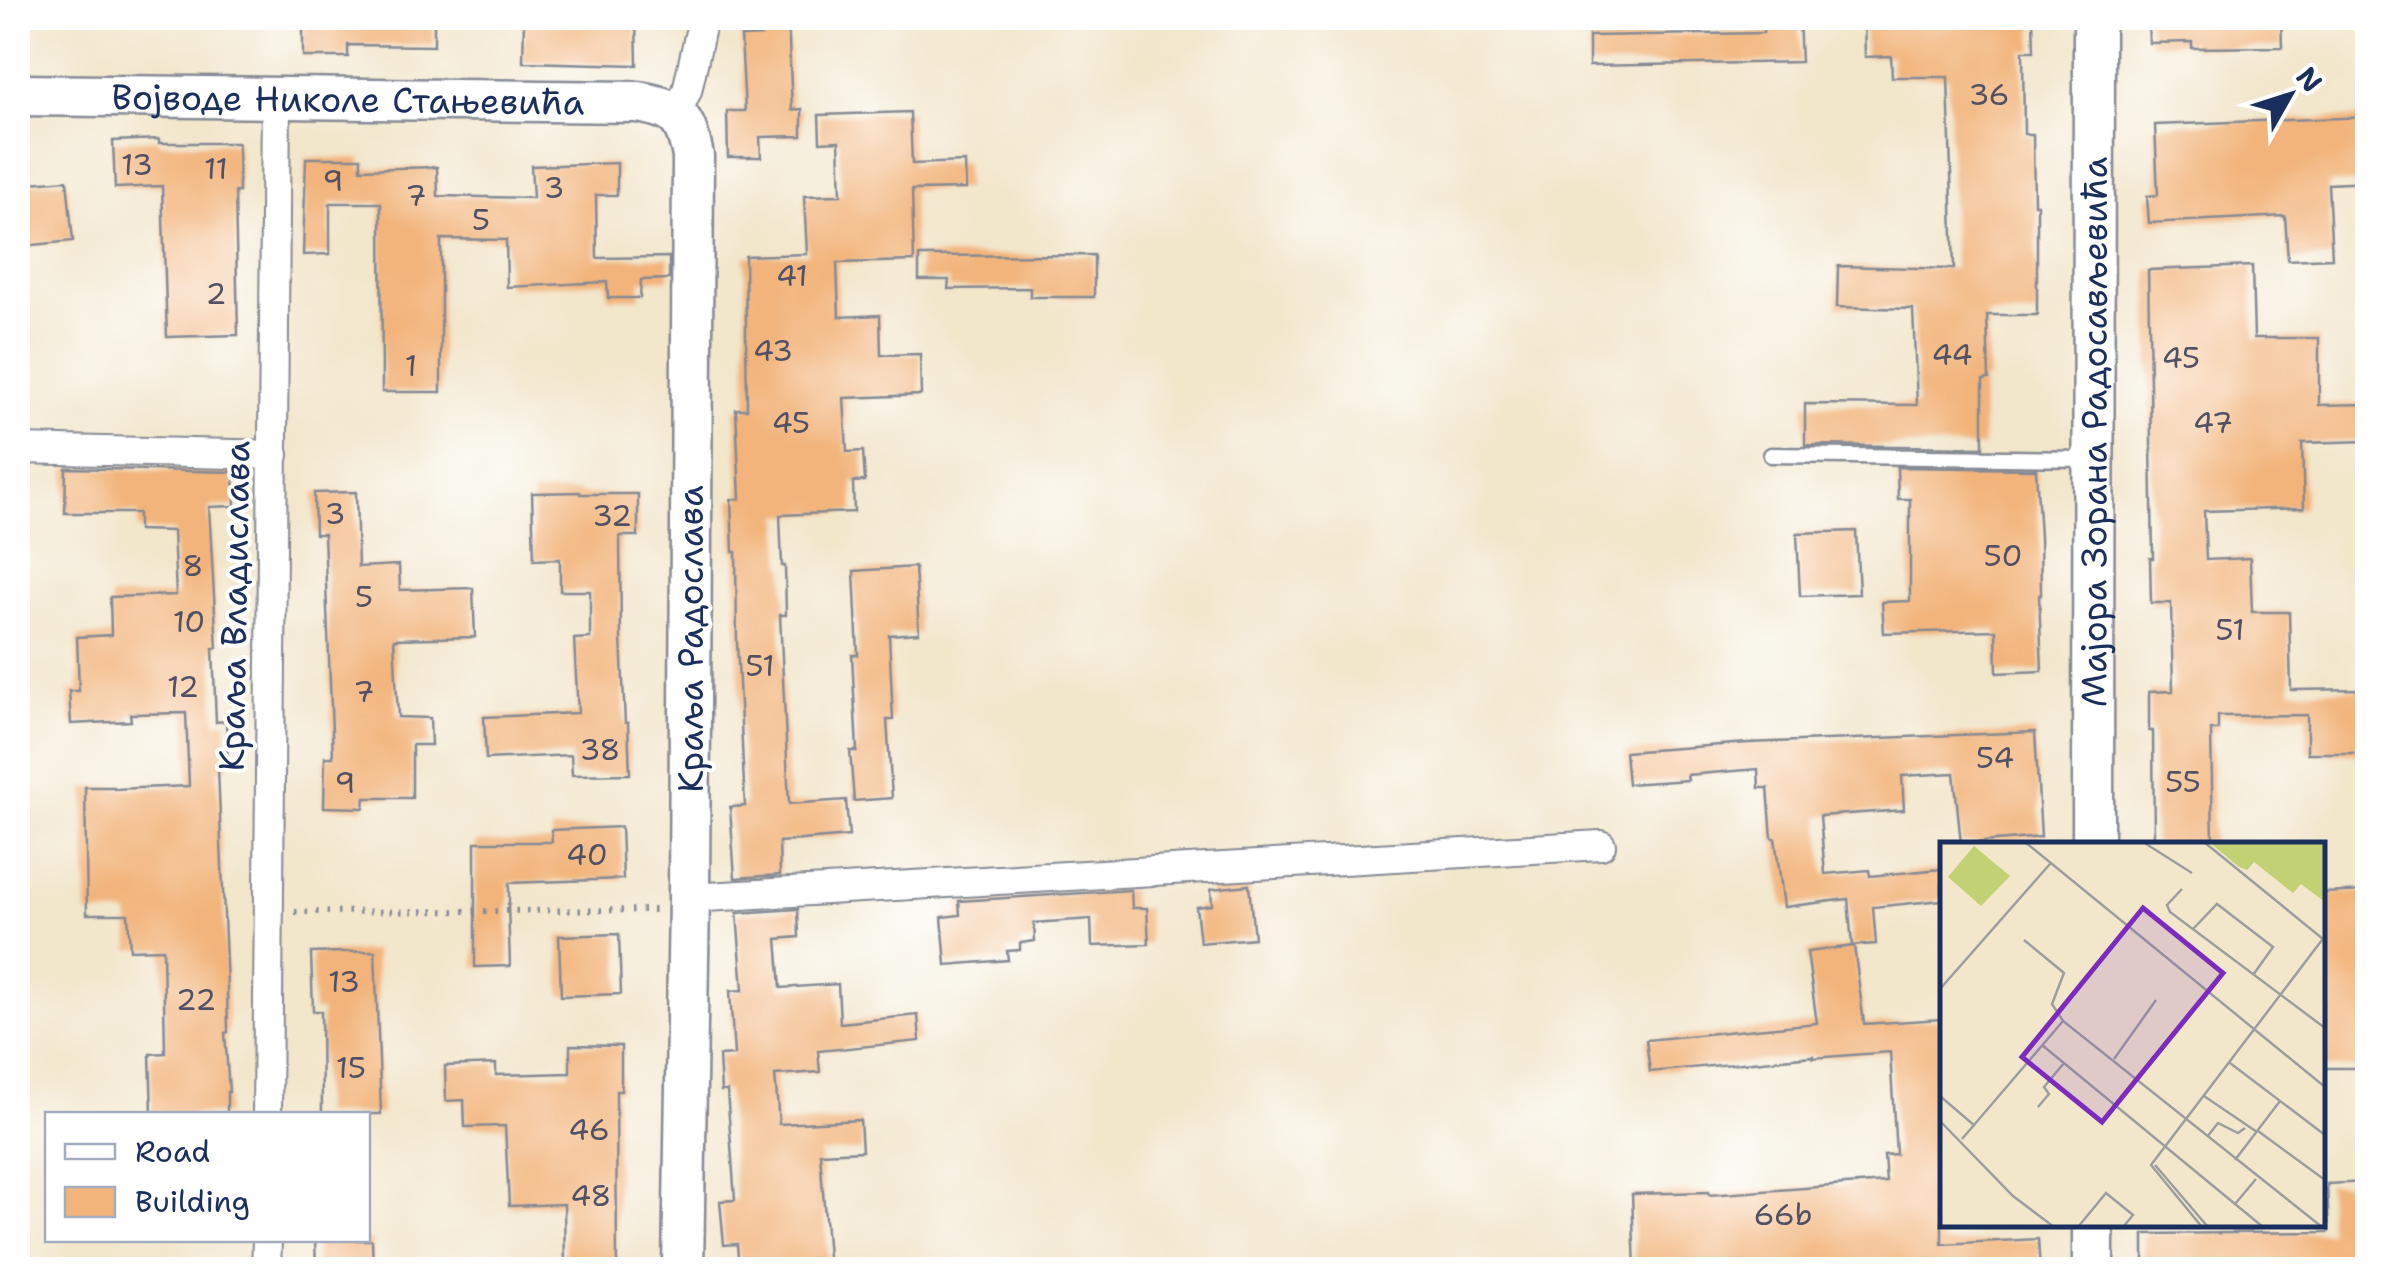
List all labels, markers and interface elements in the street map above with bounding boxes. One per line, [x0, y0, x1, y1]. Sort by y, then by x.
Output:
north arrow [2240, 45, 2340, 145]
text: N [2288, 59, 2331, 100]
street label: Војводе Николе Стањевића [111, 73, 585, 125]
house number: 36 [1968, 74, 2010, 115]
house number: 13 [121, 144, 153, 185]
house number: 11 [204, 148, 228, 189]
street label: Мајора Зорана Радосављевића [2070, 157, 2117, 707]
house number: 9 [323, 160, 344, 201]
house number: 3 [544, 167, 565, 208]
house number: 7 [406, 175, 427, 216]
house number: 5 [472, 199, 490, 240]
house number: 41 [776, 255, 808, 296]
house number: 2 [206, 273, 227, 314]
house number: 43 [753, 330, 793, 371]
house number: 44 [1931, 334, 1973, 375]
house number: 45 [2162, 337, 2200, 378]
house number: 1 [405, 345, 417, 386]
house number: 45 [772, 402, 810, 443]
house number: 47 [2193, 402, 2233, 443]
street label: Краља Владислава [208, 440, 260, 772]
street label: Краља Радослава [667, 485, 714, 793]
house number: 3 [325, 493, 346, 534]
house number: 32 [592, 495, 632, 536]
house number: 50 [1983, 535, 2023, 576]
house number: 8 [183, 545, 204, 586]
house number: 5 [355, 576, 373, 617]
house number: 10 [173, 601, 205, 642]
house number: 51 [2215, 609, 2245, 650]
house number: 51 [745, 645, 775, 686]
house number: 12 [167, 666, 199, 707]
house number: 7 [354, 671, 375, 712]
house number: 38 [579, 729, 621, 770]
house number: 54 [1976, 737, 2014, 778]
house number: 55 [2165, 761, 2201, 802]
house number: 9 [335, 762, 356, 803]
house number: 40 [566, 834, 608, 875]
inset map [1940, 842, 2325, 1227]
house number: 13 [328, 961, 360, 1002]
house number: 22 [176, 979, 216, 1020]
house number: 15 [336, 1047, 366, 1088]
house number: 46 [568, 1109, 610, 1150]
legend [45, 1112, 370, 1242]
text: Road [135, 1131, 210, 1172]
house number: 48 [570, 1175, 612, 1216]
text: Building [135, 1181, 250, 1222]
house number: 66b [1754, 1194, 1812, 1235]

